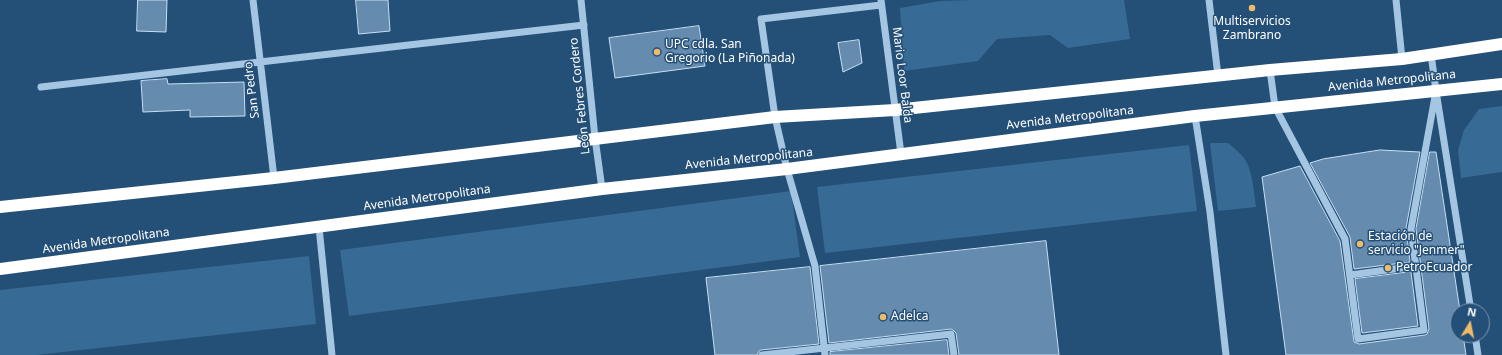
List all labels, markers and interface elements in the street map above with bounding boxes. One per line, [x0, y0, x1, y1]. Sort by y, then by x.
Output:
marker: Multiservicios Zambrano [1247, 3, 1257, 13]
place label: Multiservicios Zambrano [1213, 15, 1291, 43]
street label: Mario Loor Balda [889, 26, 915, 124]
street label: León Febres Cordero [567, 37, 593, 155]
place label: UPC cdla. San Gregorio (La Piñonada) [665, 38, 795, 66]
marker: UPC cdla. San Gregorio (La Piñonada) [652, 47, 662, 57]
street label: San Pedro [241, 61, 263, 119]
street label: Avenida Metropolitana [1327, 67, 1457, 95]
street label: Avenida Metropolitana [1005, 103, 1135, 133]
street label: Avenida Metropolitana [684, 145, 814, 173]
street label: Avenida Metropolitana [362, 182, 492, 214]
street label: Avenida Metropolitana [41, 225, 171, 257]
place label: Estación de servicio "Jenmer" [1368, 230, 1465, 258]
marker: Estación de servicio "Jenmer" [1355, 239, 1365, 249]
place label: PetroEcuador [1396, 261, 1473, 275]
marker: PetroEcuador [1383, 263, 1393, 273]
north arrow [1450, 303, 1490, 343]
text: N [1466, 304, 1478, 320]
place label: Adelca [891, 310, 928, 324]
marker: Adelca [878, 312, 888, 322]

